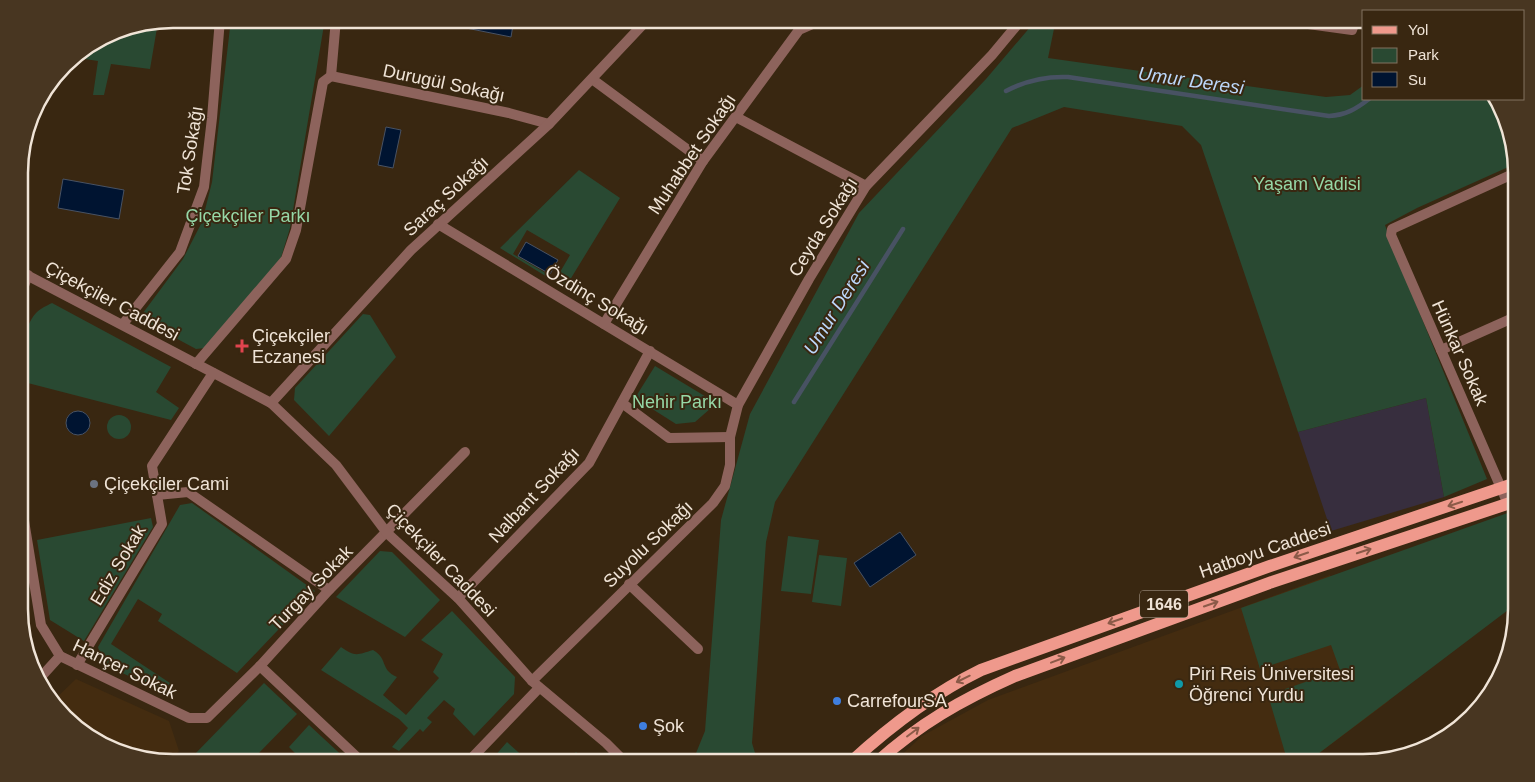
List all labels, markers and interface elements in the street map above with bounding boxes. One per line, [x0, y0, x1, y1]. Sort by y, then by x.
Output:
legend [1362, 10, 1525, 100]
text: Yol [1408, 21, 1428, 38]
text: Park [1408, 46, 1439, 63]
street label: Durugül Sokağı [381, 60, 507, 106]
water label: Umur Deresi [1137, 63, 1246, 98]
text: Su [1408, 71, 1426, 88]
street label: Muhabbet Sokağı [644, 90, 740, 218]
street label: Tok Sokağı [173, 104, 207, 196]
street label: Saraç Sokağı [400, 152, 492, 240]
street label: Ceyda Sokağı [785, 174, 861, 280]
park label: Yaşam Vadisi [1253, 174, 1361, 194]
park label: Çiçekçiler Parkı [185, 206, 311, 226]
water label: Umur Deresi [799, 256, 874, 358]
street label: Çiçekçiler Caddesi [41, 257, 183, 345]
street label: Özdinç Sokağı [542, 261, 652, 339]
street label: Hünkar Sokak [1428, 297, 1493, 410]
place label: Çiçekçiler Eczanesi [252, 326, 330, 367]
marker: Çiçekçiler Eczanesi [236, 340, 248, 352]
park label: Nehir Parkı [632, 392, 722, 412]
street label: Nalbant Sokağı [485, 443, 583, 547]
place label: Çiçekçiler Cami [104, 474, 229, 494]
marker: Çiçekçiler Cami [88, 478, 100, 490]
street label: Suyolu Sokağı [599, 496, 697, 592]
street label: Çiçekçiler Caddesi [382, 499, 500, 621]
one-way arrow [1448, 500, 1464, 509]
street label: Hatboyu Caddesi [1196, 518, 1334, 582]
street label: Ediz Sokak [86, 520, 150, 609]
street label: Turgay Sokak [265, 541, 357, 635]
one-way arrow [1356, 546, 1372, 556]
one-way arrow [1294, 551, 1310, 560]
road number: 1646 [1140, 590, 1188, 618]
one-way arrow [1202, 599, 1218, 608]
one-way arrow [1108, 617, 1123, 626]
street label: Hançer Sokak [70, 635, 181, 703]
one-way arrow [1050, 655, 1065, 664]
place label: Piri Reis Üniversitesi Öğrenci Yurdu [1189, 664, 1354, 705]
one-way arrow [956, 674, 971, 684]
marker: Piri Reis Üniversitesi Öğrenci Yurdu [1173, 678, 1185, 690]
place label: CarrefourSA [847, 691, 947, 711]
marker: CarrefourSA [831, 695, 843, 707]
place label: Şok [653, 716, 685, 736]
marker: Şok [637, 720, 649, 732]
one-way arrow [906, 727, 920, 737]

